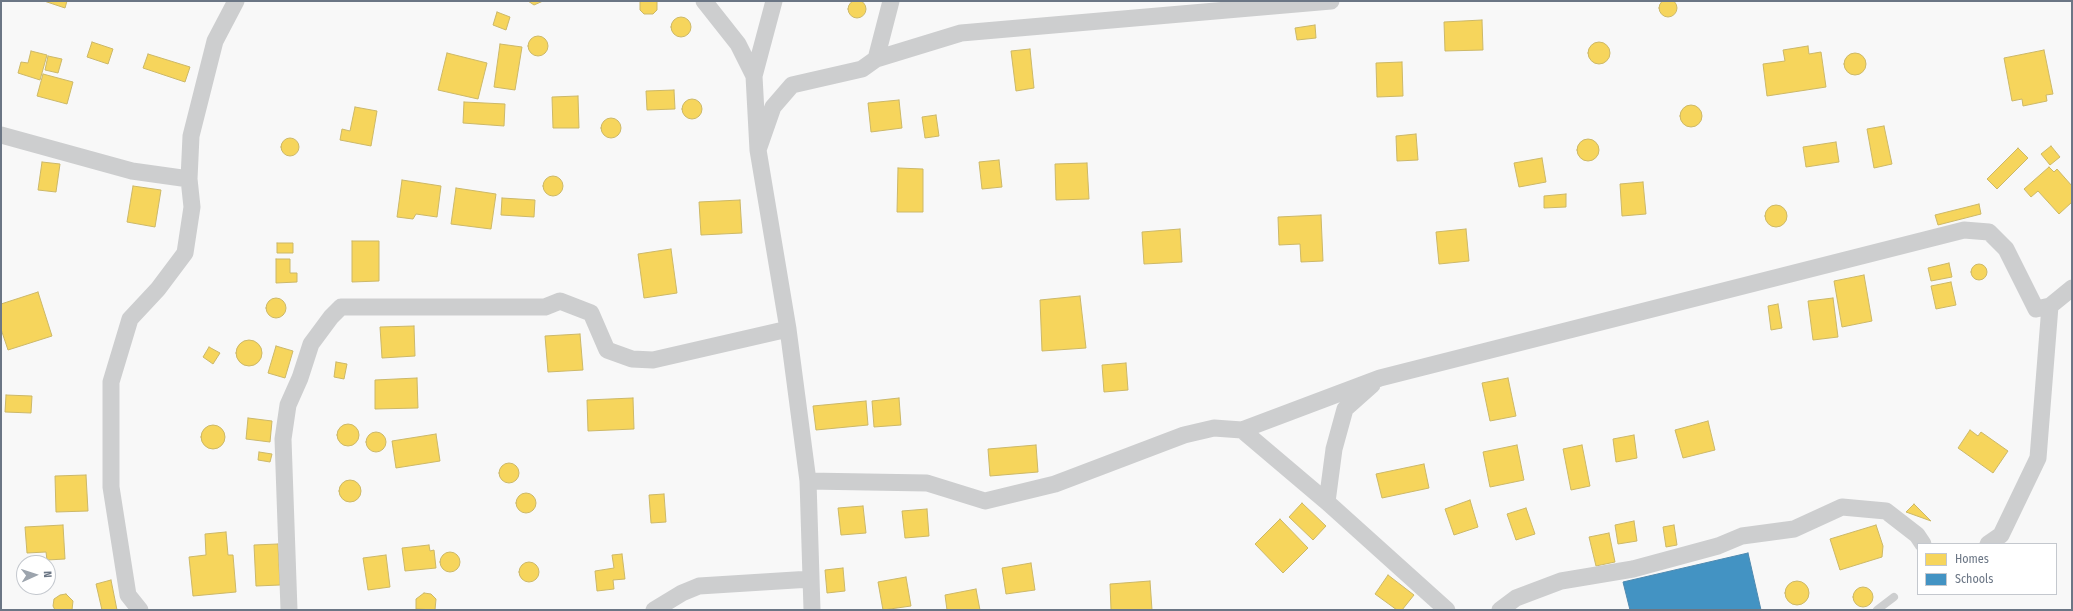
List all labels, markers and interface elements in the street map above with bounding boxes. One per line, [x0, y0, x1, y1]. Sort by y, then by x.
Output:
legend [1917, 543, 2057, 595]
text: Homes [1955, 552, 1989, 566]
north arrow [16, 555, 56, 595]
text: N [41, 571, 54, 578]
text: Schools [1955, 572, 1993, 586]

